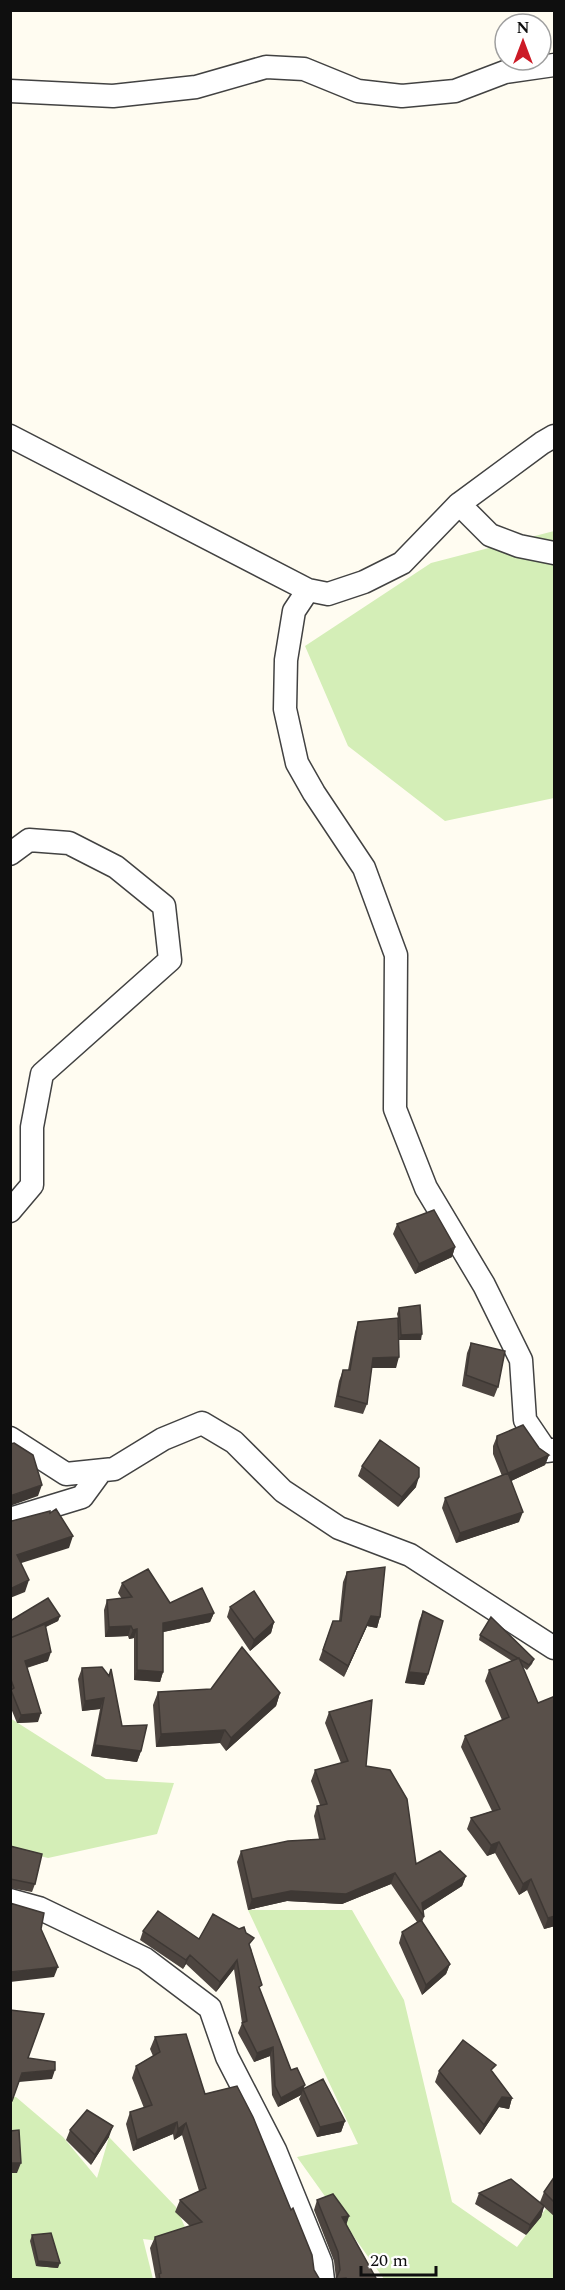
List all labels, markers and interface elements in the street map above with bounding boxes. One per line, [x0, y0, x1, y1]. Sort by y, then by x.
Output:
north arrow [493, 12, 553, 72]
text: N [516, 16, 530, 40]
scale bar [361, 2239, 436, 2277]
text: 20 m [370, 2247, 408, 2274]

